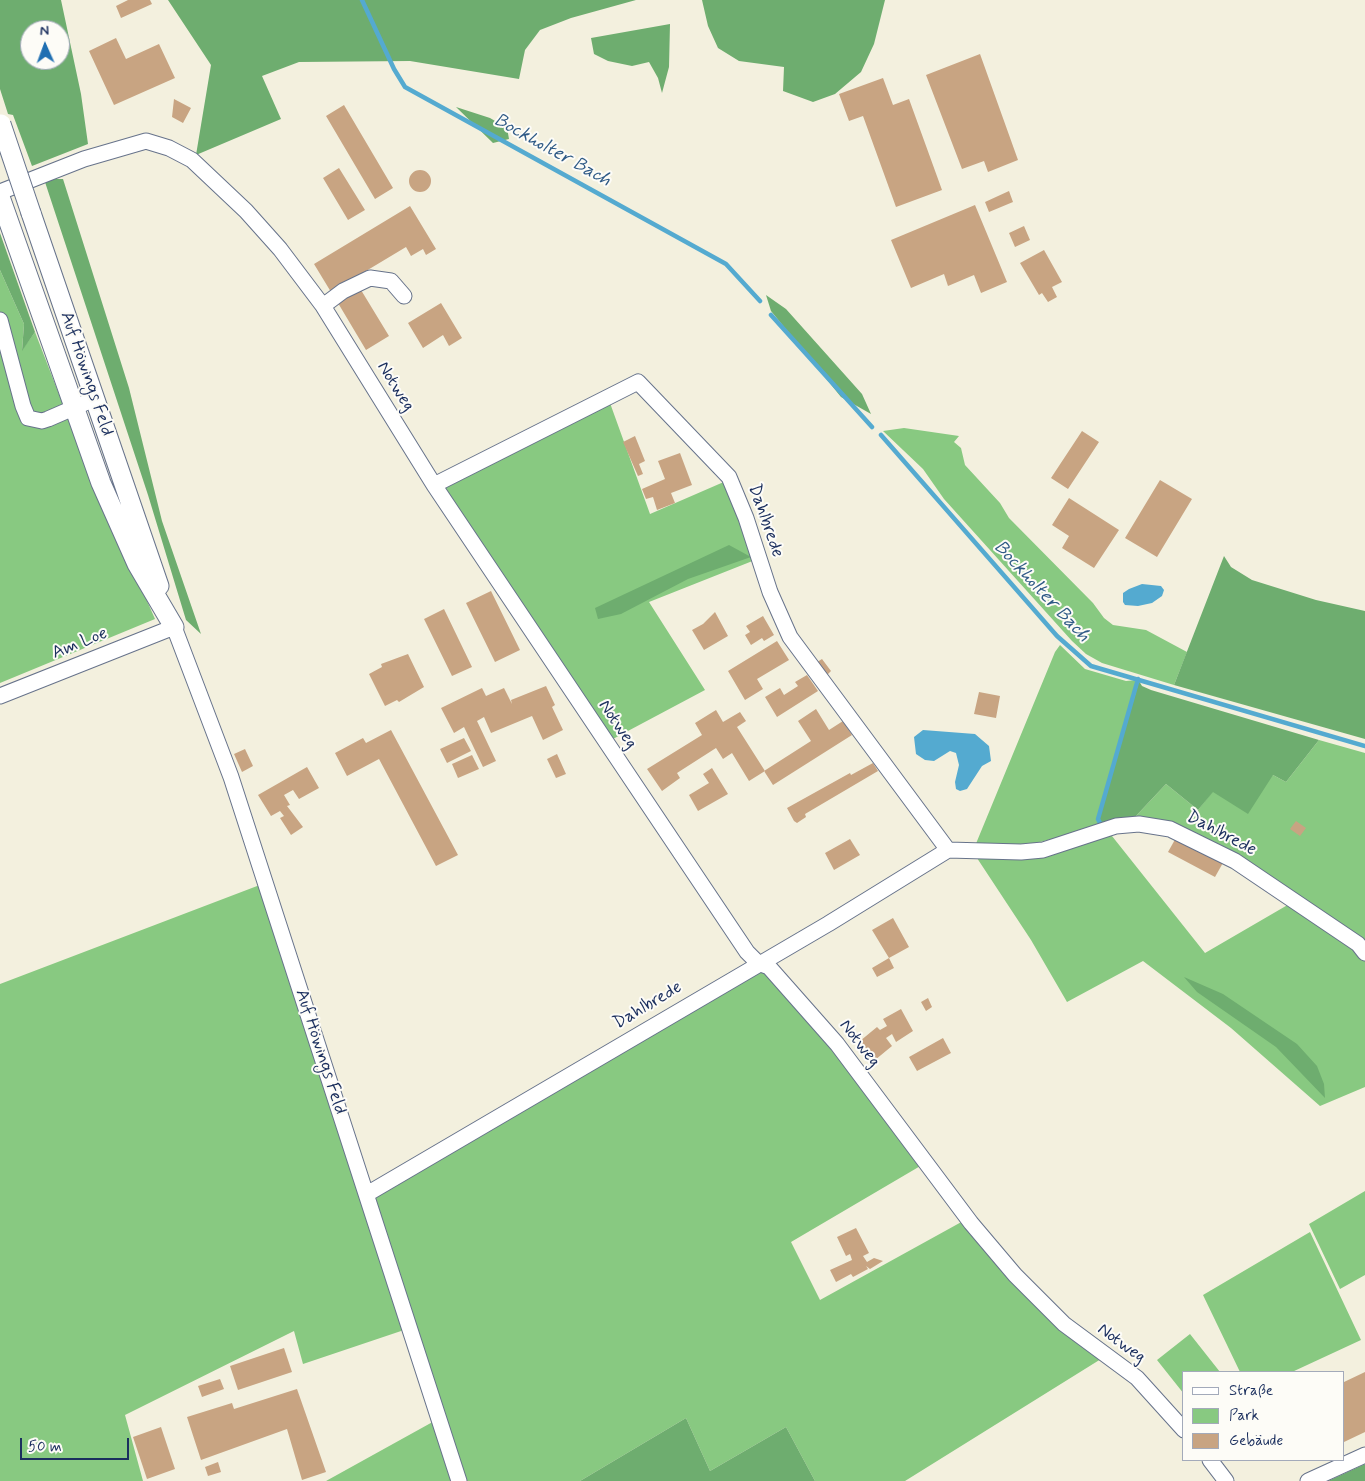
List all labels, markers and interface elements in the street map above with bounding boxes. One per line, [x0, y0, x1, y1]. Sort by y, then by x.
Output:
north arrow [20, 20, 70, 70]
text: N [40, 22, 49, 40]
water label: Bockholter Bach [489, 109, 615, 193]
street label: Auf Höwings Feld [55, 309, 117, 439]
street label: Notweg [371, 358, 419, 416]
street label: Dahlbrede [742, 481, 788, 561]
water label: Bockholter Bach [988, 536, 1094, 648]
street label: Am Loe [49, 623, 111, 665]
street label: Notweg [593, 696, 641, 754]
street label: Dahlbrede [1182, 807, 1260, 861]
street label: Dahlbrede [610, 977, 686, 1035]
street label: Auf Höwings Feld [290, 987, 350, 1117]
street label: Notweg [834, 1016, 884, 1072]
street label: Notweg [1093, 1319, 1149, 1369]
legend [1182, 1371, 1345, 1461]
text: Straße [1229, 1381, 1273, 1401]
text: Park [1229, 1406, 1259, 1426]
scale bar [22, 1428, 131, 1460]
text: Gebäude [1229, 1431, 1283, 1451]
text: 50 m [28, 1437, 62, 1457]

